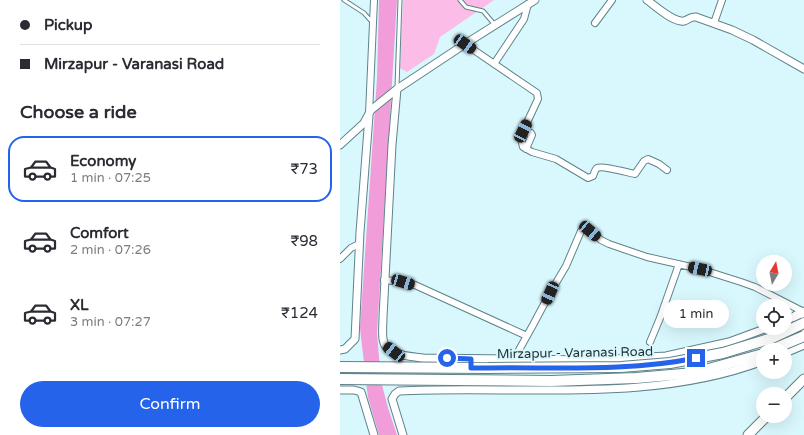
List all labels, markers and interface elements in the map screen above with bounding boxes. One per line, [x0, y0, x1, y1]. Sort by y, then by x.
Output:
text: Pickup [44, 16, 92, 34]
car [452, 32, 478, 56]
text: Mirzapur - Varanasi Road [44, 55, 224, 73]
text: Choose a ride [20, 101, 137, 123]
car [512, 118, 534, 144]
icon: car [22, 151, 58, 187]
text: Economy [70, 152, 136, 170]
text: ₹73 [290, 160, 318, 178]
text: 1 min · 07:25 [70, 170, 151, 186]
car [577, 219, 603, 243]
icon: car [22, 223, 58, 259]
text: Comfort [70, 224, 129, 242]
text: ₹98 [290, 232, 318, 250]
text: 2 min · 07:26 [70, 242, 151, 258]
north arrow [756, 255, 792, 291]
map controls [756, 255, 792, 423]
car [687, 261, 713, 277]
car [390, 273, 416, 291]
car [540, 280, 560, 306]
icon: car [22, 295, 58, 331]
text: XL [70, 296, 89, 314]
button: locate [756, 299, 792, 335]
callout: 1 min [663, 300, 729, 328]
text: ₹124 [281, 304, 318, 322]
text: 1 min [679, 306, 713, 322]
text: 3 min · 07:27 [70, 314, 151, 330]
car [381, 340, 407, 364]
button: + [756, 343, 792, 379]
street label: Mirzapur - Varanasi Road [497, 344, 653, 362]
route start [438, 349, 456, 367]
route end [687, 349, 705, 367]
button: Confirm [20, 381, 320, 427]
button: − [756, 387, 792, 423]

